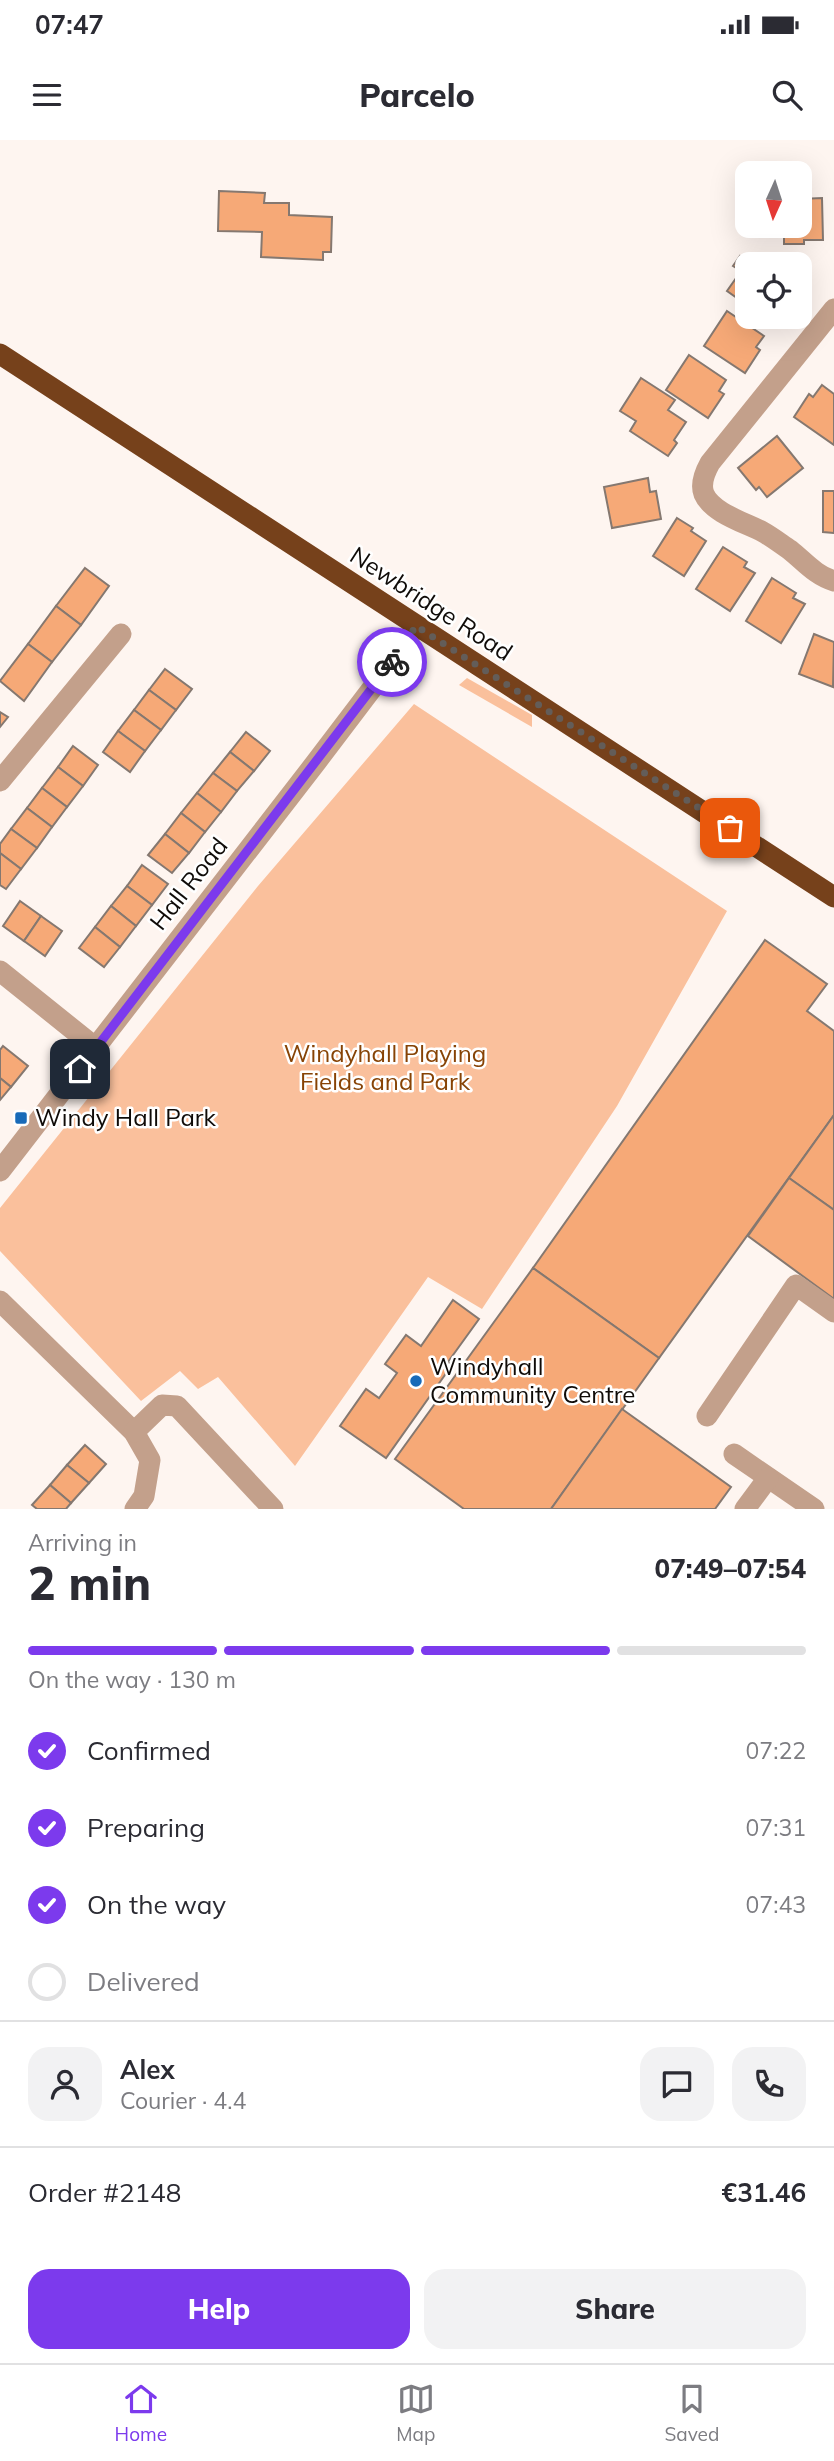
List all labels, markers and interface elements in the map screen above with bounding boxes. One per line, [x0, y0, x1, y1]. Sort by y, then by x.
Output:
text: 07:47 [35, 8, 104, 41]
text: Parcelo [359, 75, 475, 115]
icon: menu [28, 76, 66, 114]
icon: search [768, 76, 806, 114]
north arrow [735, 161, 812, 238]
map controls [735, 161, 812, 329]
button: locate [735, 252, 812, 329]
street label: Newbridge Road [345, 540, 518, 667]
courier [357, 627, 427, 697]
icon: bike [373, 643, 411, 681]
pin [700, 798, 760, 858]
icon: bag [711, 809, 749, 847]
street label: Hall Road [143, 831, 234, 936]
park label: Windyhall Playing Fields and Park [284, 1038, 486, 1096]
pin [50, 1039, 110, 1099]
icon: home [61, 1050, 99, 1088]
place label: Windy Hall Park [35, 1102, 217, 1132]
marker: Windy Hall Park [13, 1110, 29, 1126]
place label: Windyhall Community Centre [430, 1351, 635, 1409]
marker: Windyhall Community Centre [408, 1373, 424, 1389]
text: Arriving in [28, 1528, 137, 1557]
text: 07:49–07:54 [655, 1552, 806, 1585]
text: 2 min [28, 1554, 151, 1612]
text: On the way · 130 m [28, 1665, 236, 1694]
icon: check [28, 1732, 66, 1770]
text: Confirmed [87, 1734, 211, 1767]
text: 07:22 [746, 1736, 806, 1765]
icon: check [28, 1809, 66, 1847]
text: Preparing [87, 1811, 205, 1844]
text: 07:31 [746, 1813, 806, 1842]
icon: check [28, 1886, 66, 1924]
text: On the way [87, 1888, 226, 1921]
text: 07:43 [746, 1890, 806, 1919]
text: Delivered [87, 1965, 200, 1998]
button: person [28, 2047, 102, 2121]
button: chat [640, 2047, 714, 2121]
button: phone [732, 2047, 806, 2121]
text: Alex [120, 2053, 175, 2086]
text: Courier · 4.4 [120, 2086, 246, 2115]
text: Order #2148 [28, 2176, 181, 2209]
text: €31.46 [722, 2176, 806, 2209]
button: Help [28, 2269, 410, 2349]
button: Share [424, 2269, 806, 2349]
tab: Home [115, 2380, 167, 2446]
tab: Map [396, 2380, 435, 2446]
tab: Saved [665, 2380, 719, 2446]

